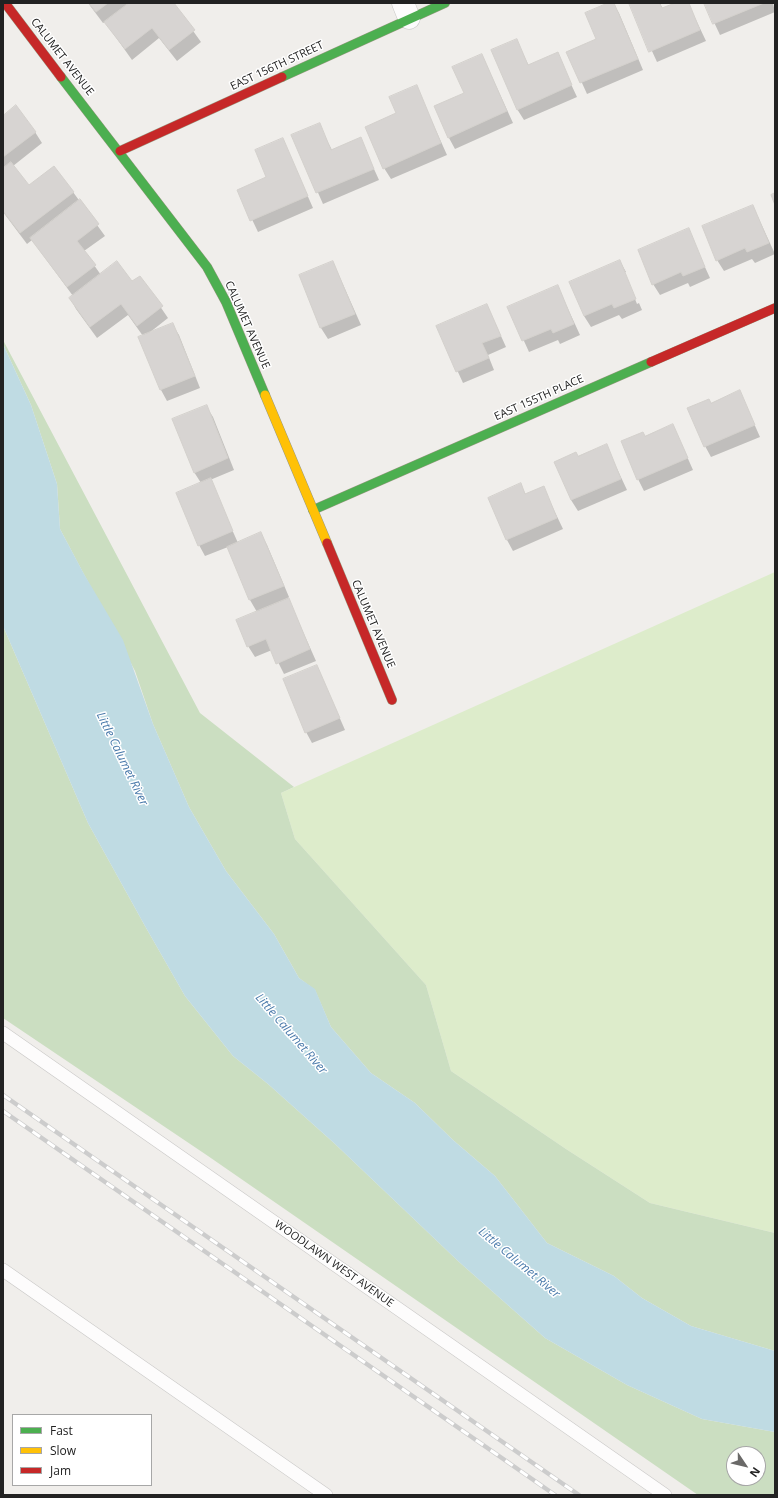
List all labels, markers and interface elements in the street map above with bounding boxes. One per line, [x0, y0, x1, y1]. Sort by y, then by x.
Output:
street label: CALUMET AVENUE [28, 16, 96, 98]
street label: EAST 156TH STREET [228, 39, 326, 93]
street label: CALUMET AVENUE [222, 279, 272, 371]
street label: EAST 155TH PLACE [492, 372, 586, 424]
street label: CALUMET AVENUE [348, 578, 398, 670]
water label: Little Calumet River [93, 710, 151, 808]
water label: Little Calumet River [252, 991, 330, 1077]
street label: WOODLAWN WEST AVENUE [272, 1218, 396, 1310]
water label: Little Calumet River [475, 1225, 563, 1301]
legend [12, 1414, 152, 1486]
text: Fast [50, 1422, 73, 1439]
text: Slow [50, 1442, 76, 1459]
north arrow [726, 1446, 766, 1486]
text: Jam [50, 1462, 71, 1479]
text: N [747, 1465, 764, 1481]

